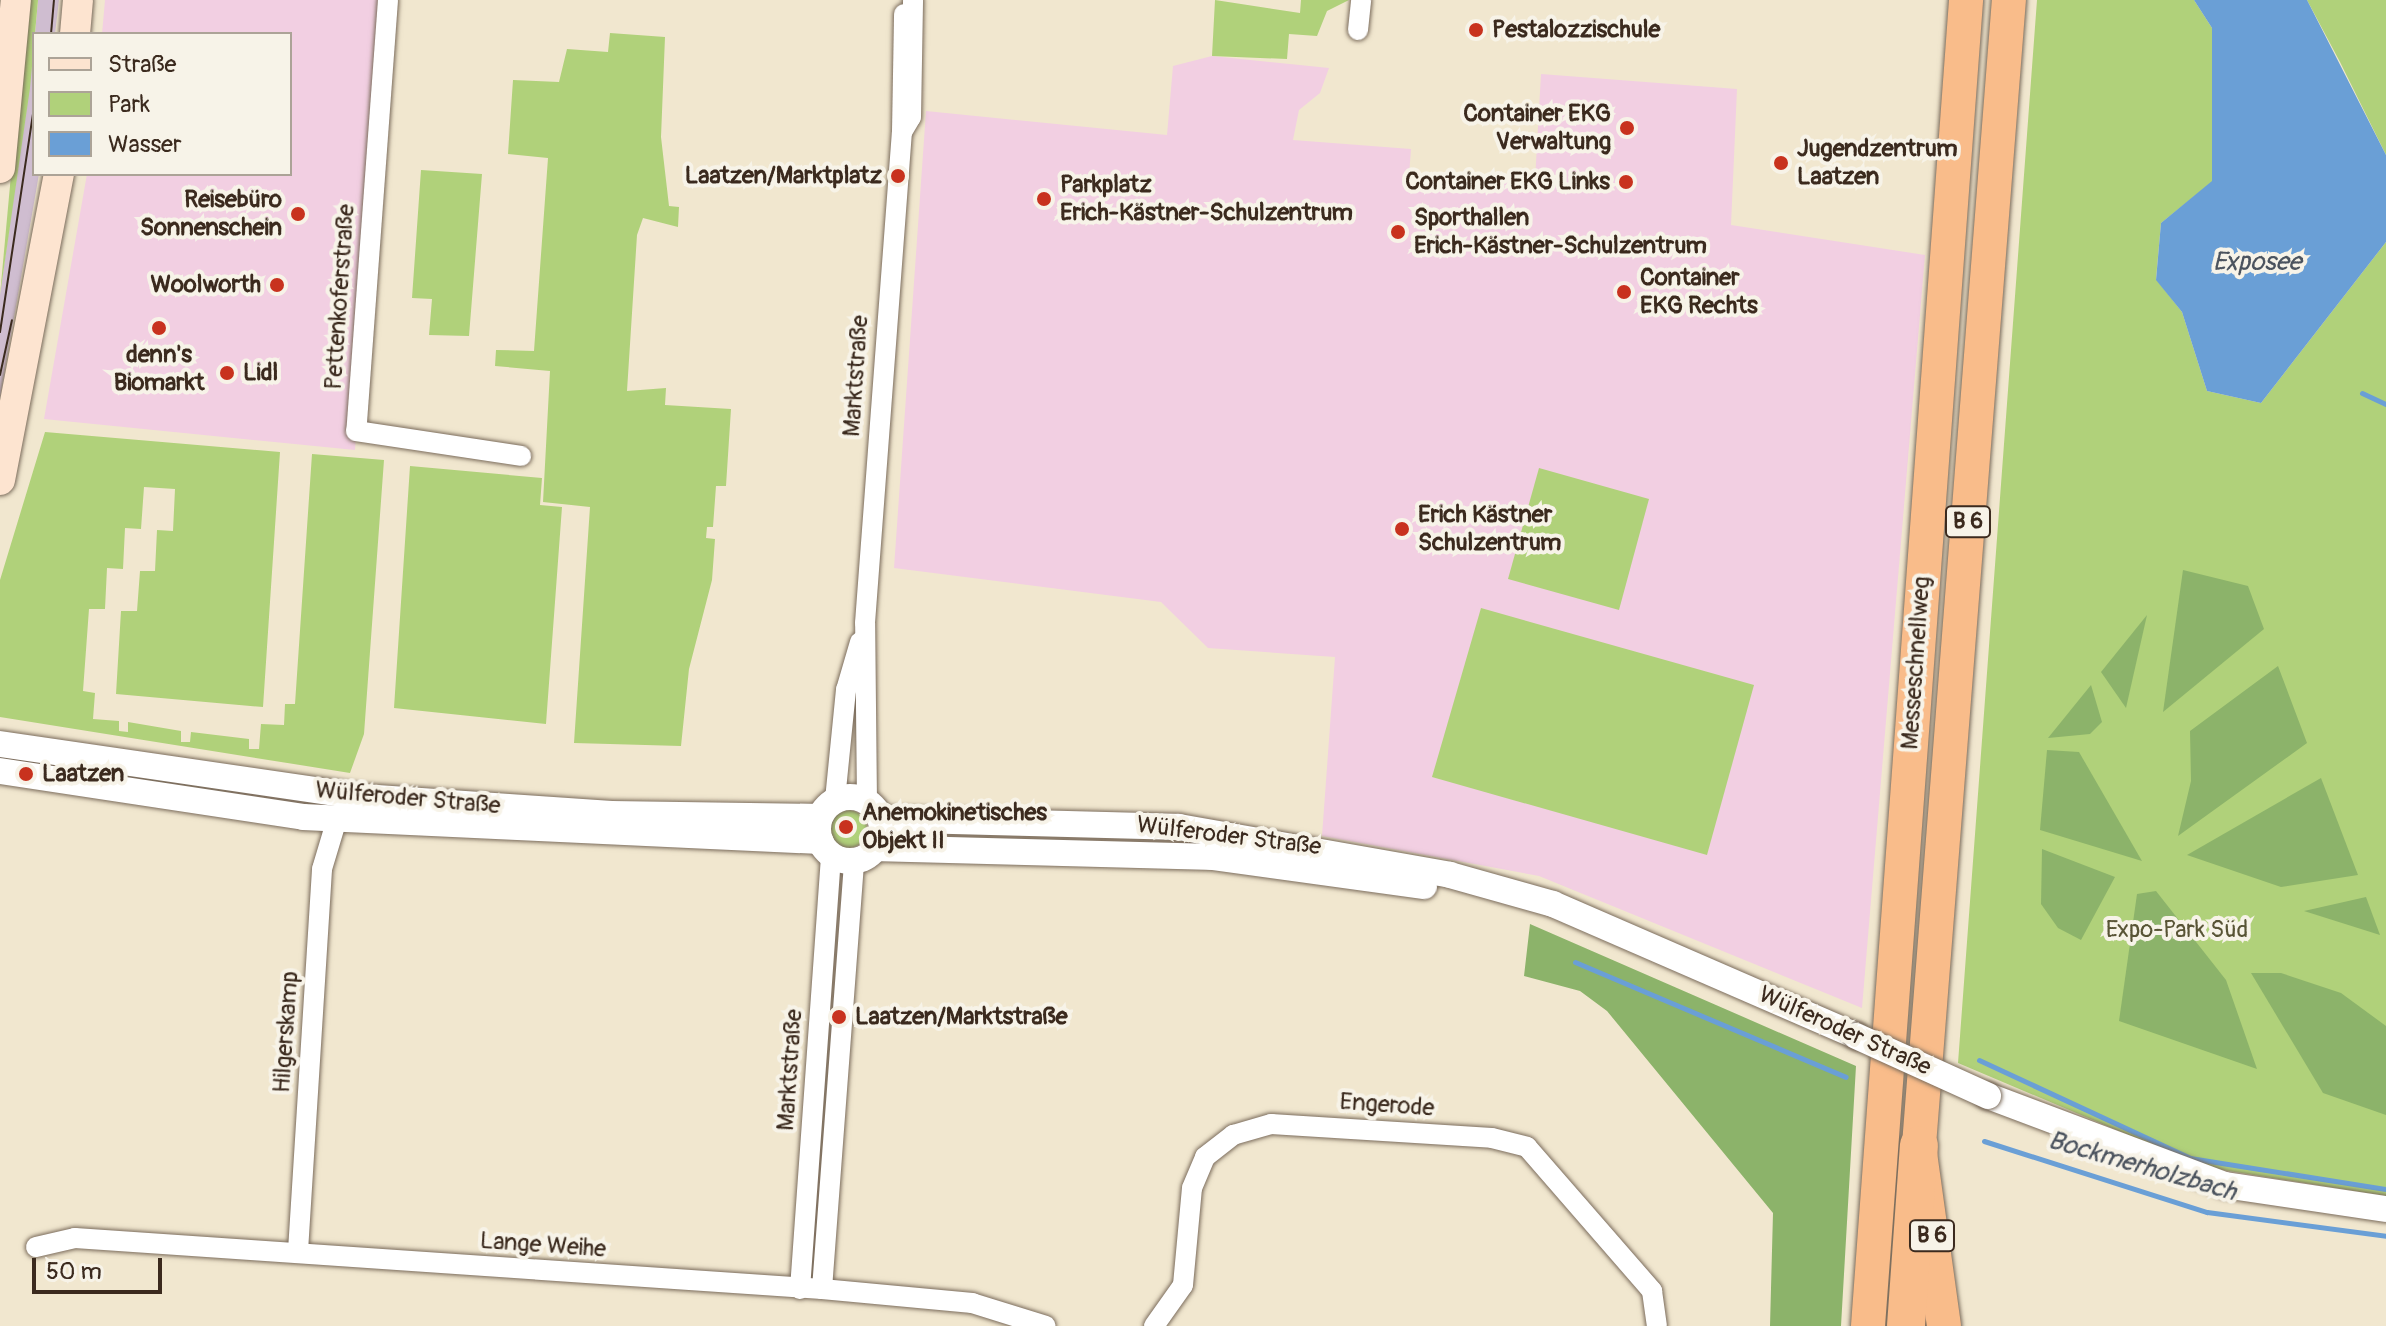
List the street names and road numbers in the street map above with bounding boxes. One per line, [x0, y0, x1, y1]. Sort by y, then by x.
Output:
street label: Pettenkoferstraße [319, 203, 361, 391]
street label: Marktstraße [837, 314, 875, 438]
road number: B 6 [1944, 504, 1992, 540]
street label: Messeschnellweg [1896, 575, 1936, 751]
street label: Wülferoder Straße [314, 776, 502, 820]
street label: Wülferoder Straße [1135, 810, 1323, 862]
street label: Hilgerskamp [267, 970, 305, 1094]
street label: Wülferoder Straße [1754, 980, 1936, 1082]
street label: Marktstraße [771, 1008, 809, 1132]
street label: Engerode [1339, 1087, 1435, 1123]
road number: B 6 [1908, 1218, 1956, 1254]
street label: Lange Weihe [479, 1226, 607, 1264]

